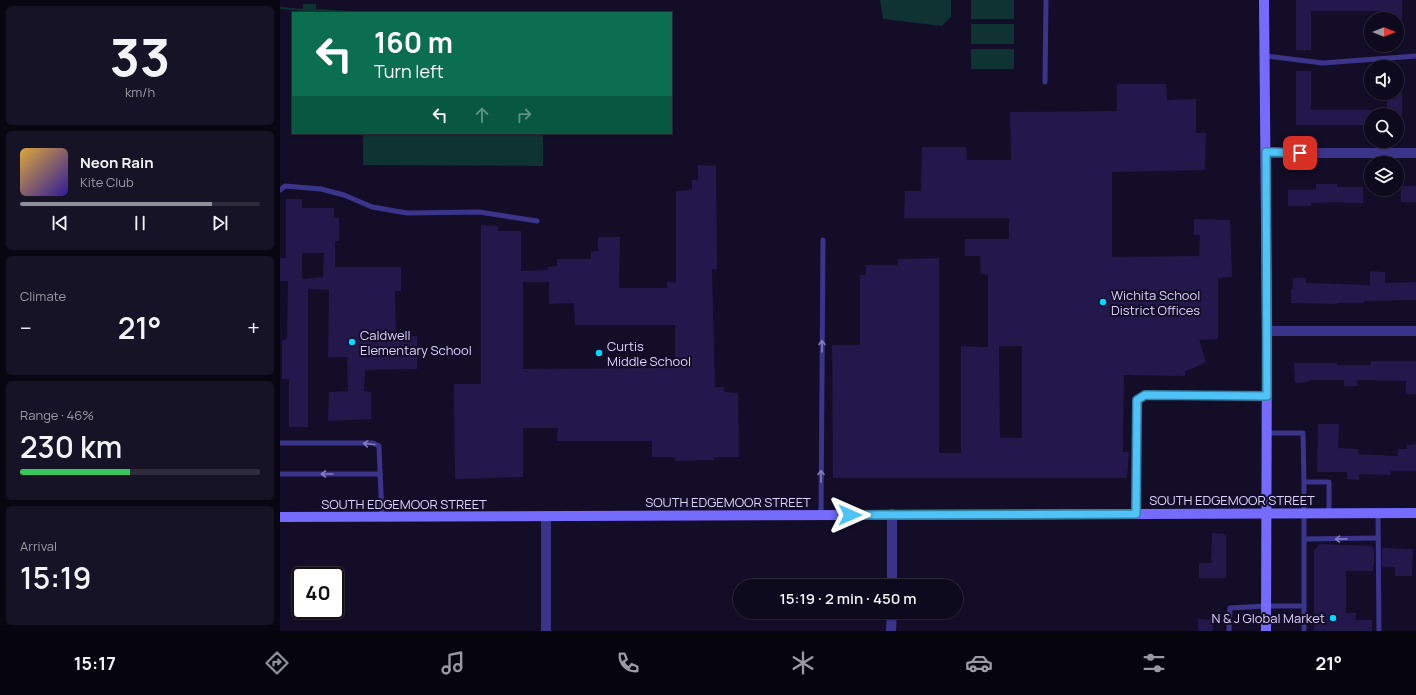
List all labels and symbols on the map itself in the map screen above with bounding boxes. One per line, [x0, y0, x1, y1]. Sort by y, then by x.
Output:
north arrow [1364, 12, 1404, 52]
pin [1283, 136, 1317, 170]
place label: Wichita School District Offices [1111, 286, 1200, 319]
marker: Wichita School District Offices [1098, 297, 1108, 307]
place label: Caldwell Elementary School [360, 326, 472, 359]
marker: Caldwell Elementary School [347, 337, 357, 347]
place label: Curtis Middle School [607, 337, 691, 370]
one-way arrow [818, 340, 826, 353]
marker: Curtis Middle School [594, 348, 604, 358]
one-way arrow [363, 440, 376, 447]
one-way arrow [321, 470, 334, 478]
one-way arrow [817, 470, 825, 483]
street label: SOUTH EDGEMOOR STREET [1149, 491, 1315, 509]
street label: SOUTH EDGEMOOR STREET [645, 493, 811, 511]
position arrow [829, 494, 871, 536]
street label: SOUTH EDGEMOOR STREET [321, 495, 487, 513]
one-way arrow [1335, 535, 1348, 543]
speed limit sign: 40 [292, 567, 344, 619]
place label: N & J Global Market [1211, 609, 1325, 627]
marker: N & J Global Market [1328, 613, 1338, 623]

